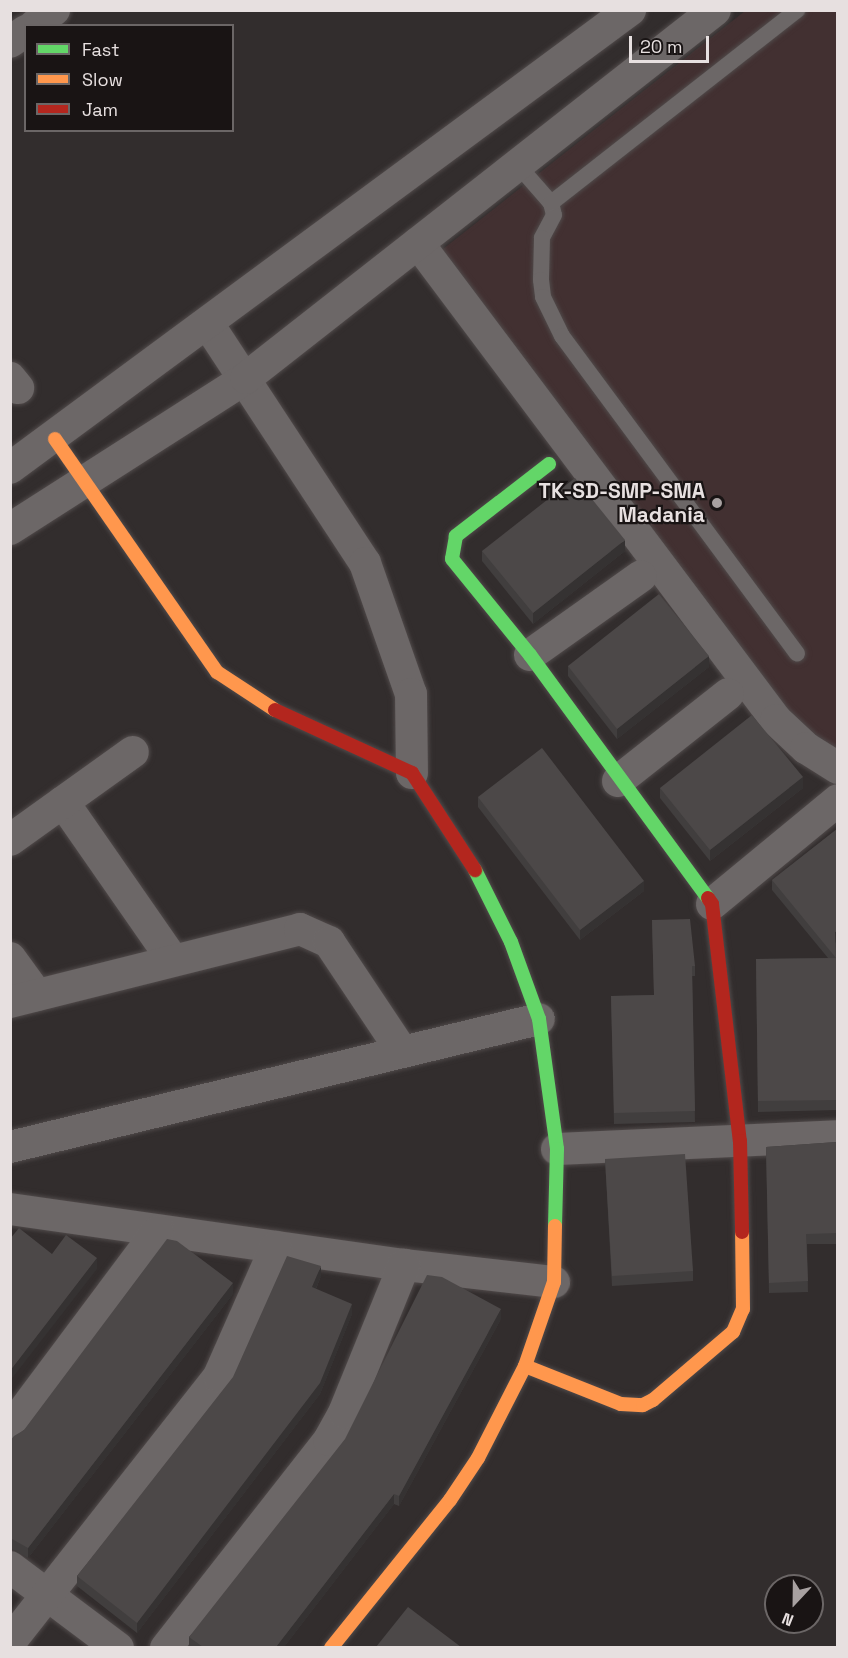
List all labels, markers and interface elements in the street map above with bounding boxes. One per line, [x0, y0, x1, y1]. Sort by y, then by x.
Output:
legend [24, 24, 234, 132]
scale bar [632, 24, 712, 62]
text: 20 m [640, 35, 683, 58]
text: Fast [82, 38, 119, 61]
text: Slow [82, 68, 123, 91]
text: Jam [82, 98, 118, 121]
place label: TK-SD-SMP-SMA Madania [539, 478, 705, 528]
marker: TK-SD-SMP-SMA Madania [710, 496, 724, 510]
north arrow [764, 1574, 824, 1634]
text: N [779, 1608, 797, 1631]

